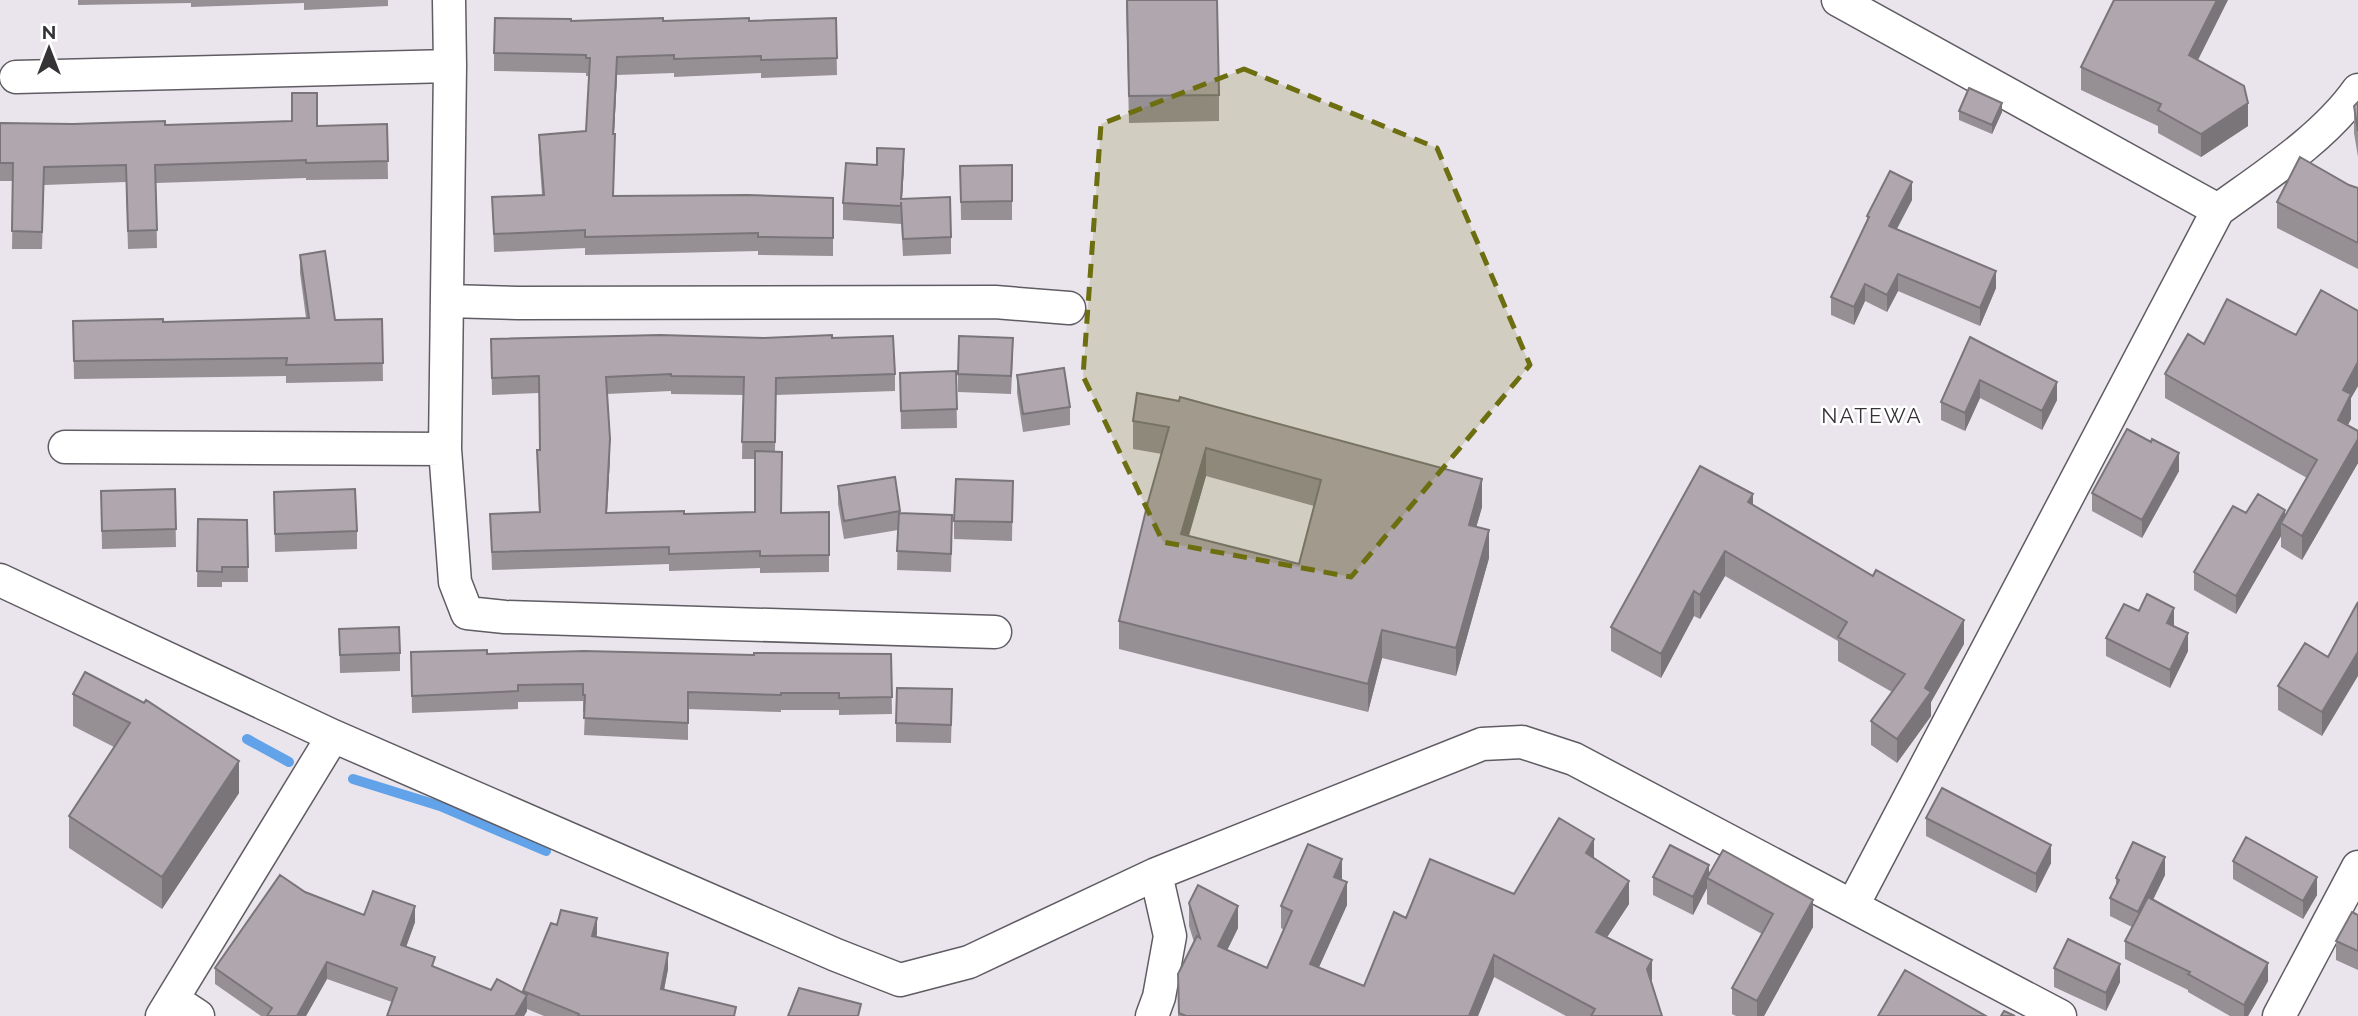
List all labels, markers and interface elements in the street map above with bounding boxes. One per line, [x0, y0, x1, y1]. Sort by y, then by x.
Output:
north arrow [14, 14, 84, 84]
text: N [42, 21, 56, 43]
district label: NATEWA [1821, 403, 1923, 428]

